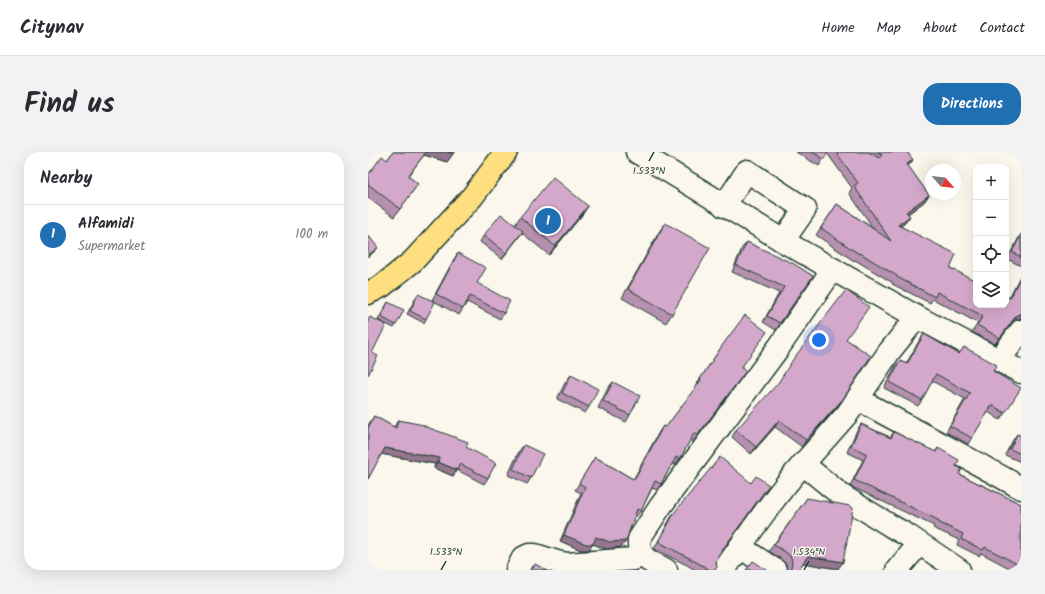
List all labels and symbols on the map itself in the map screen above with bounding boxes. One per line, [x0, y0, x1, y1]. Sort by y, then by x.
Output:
text: 1.533°N [633, 163, 665, 179]
north arrow [925, 164, 961, 200]
pin: 1 [535, 206, 561, 236]
your location [809, 330, 829, 350]
text: 1.533°N [430, 544, 462, 560]
text: 1.534°N [793, 544, 825, 560]

